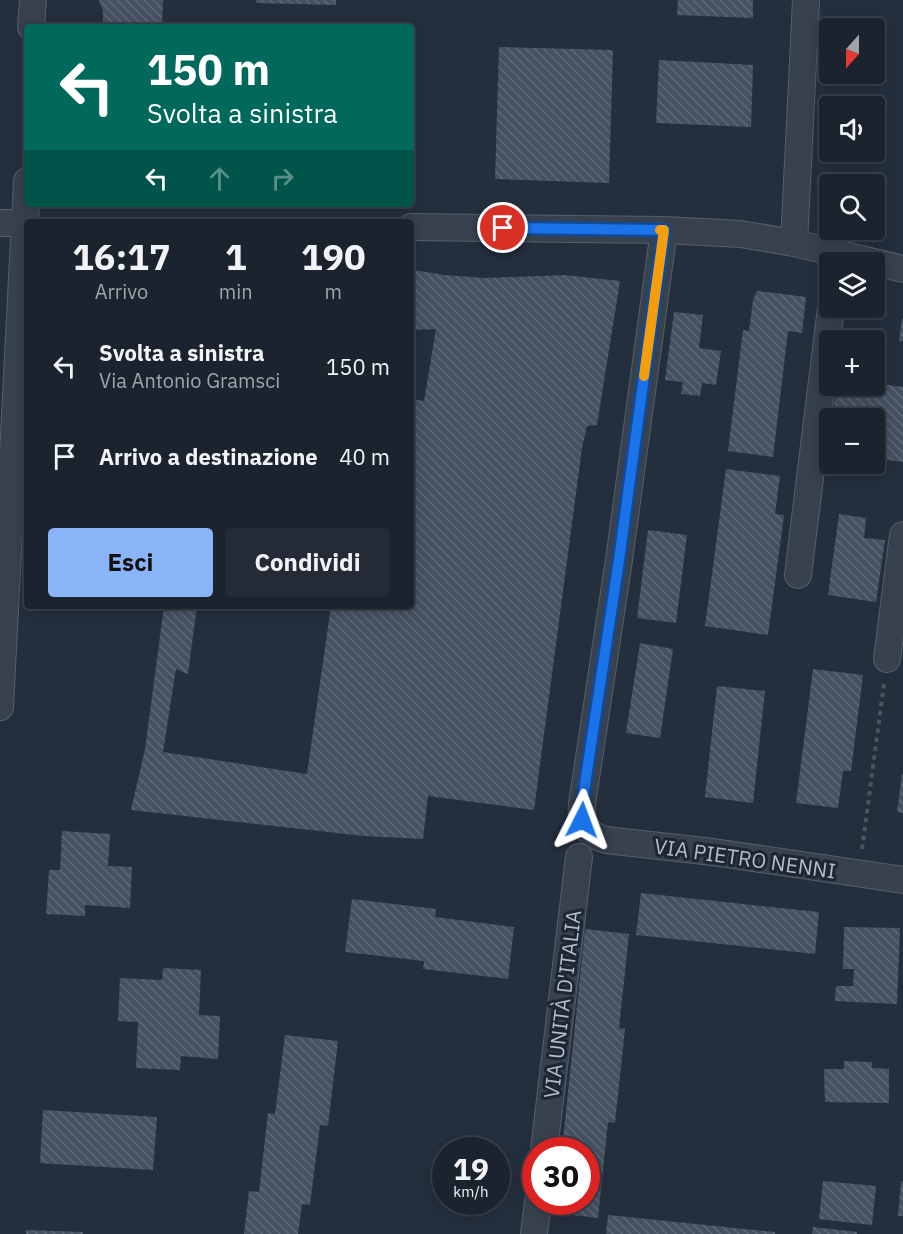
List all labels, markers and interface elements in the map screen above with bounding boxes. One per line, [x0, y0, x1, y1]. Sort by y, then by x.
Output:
north arrow [819, 18, 885, 84]
map controls [819, 18, 885, 474]
text: 150 m [147, 42, 270, 97]
icon: left [48, 48, 126, 126]
text: Svolta a sinistra [147, 95, 338, 130]
button: sound [819, 96, 885, 162]
icon: left [140, 162, 173, 195]
icon: ahead [203, 162, 236, 195]
icon: right [266, 162, 299, 195]
button: search [819, 174, 885, 240]
pin [477, 202, 528, 253]
icon: arrive [486, 211, 519, 244]
text: 16:17 [72, 233, 171, 280]
text: 1 [225, 233, 247, 280]
text: 190 [301, 233, 366, 280]
button: layers [819, 252, 885, 318]
text: Arrivo [95, 278, 148, 305]
text: min [219, 278, 253, 305]
text: m [325, 278, 342, 305]
button: + [819, 330, 885, 396]
text: Svolta a sinistra [99, 338, 264, 367]
icon: left [48, 350, 81, 383]
text: 150 m [326, 352, 390, 381]
text: Via Antonio Gramsci [99, 367, 280, 394]
button: − [819, 408, 885, 474]
icon: arrive [48, 440, 81, 473]
text: Arrivo a destinazione [99, 442, 318, 471]
text: 40 m [339, 442, 390, 471]
button: Esci [48, 528, 213, 597]
button: Condividi [225, 528, 390, 597]
position arrow [550, 788, 614, 852]
street label: VIA PIETRO NENNI [652, 831, 838, 885]
street label: VIA UNITÀ D'ITALIA [537, 908, 587, 1100]
speed limit sign: 30 [522, 1137, 600, 1215]
text: 19 [453, 1149, 489, 1188]
text: km/h [453, 1182, 489, 1201]

